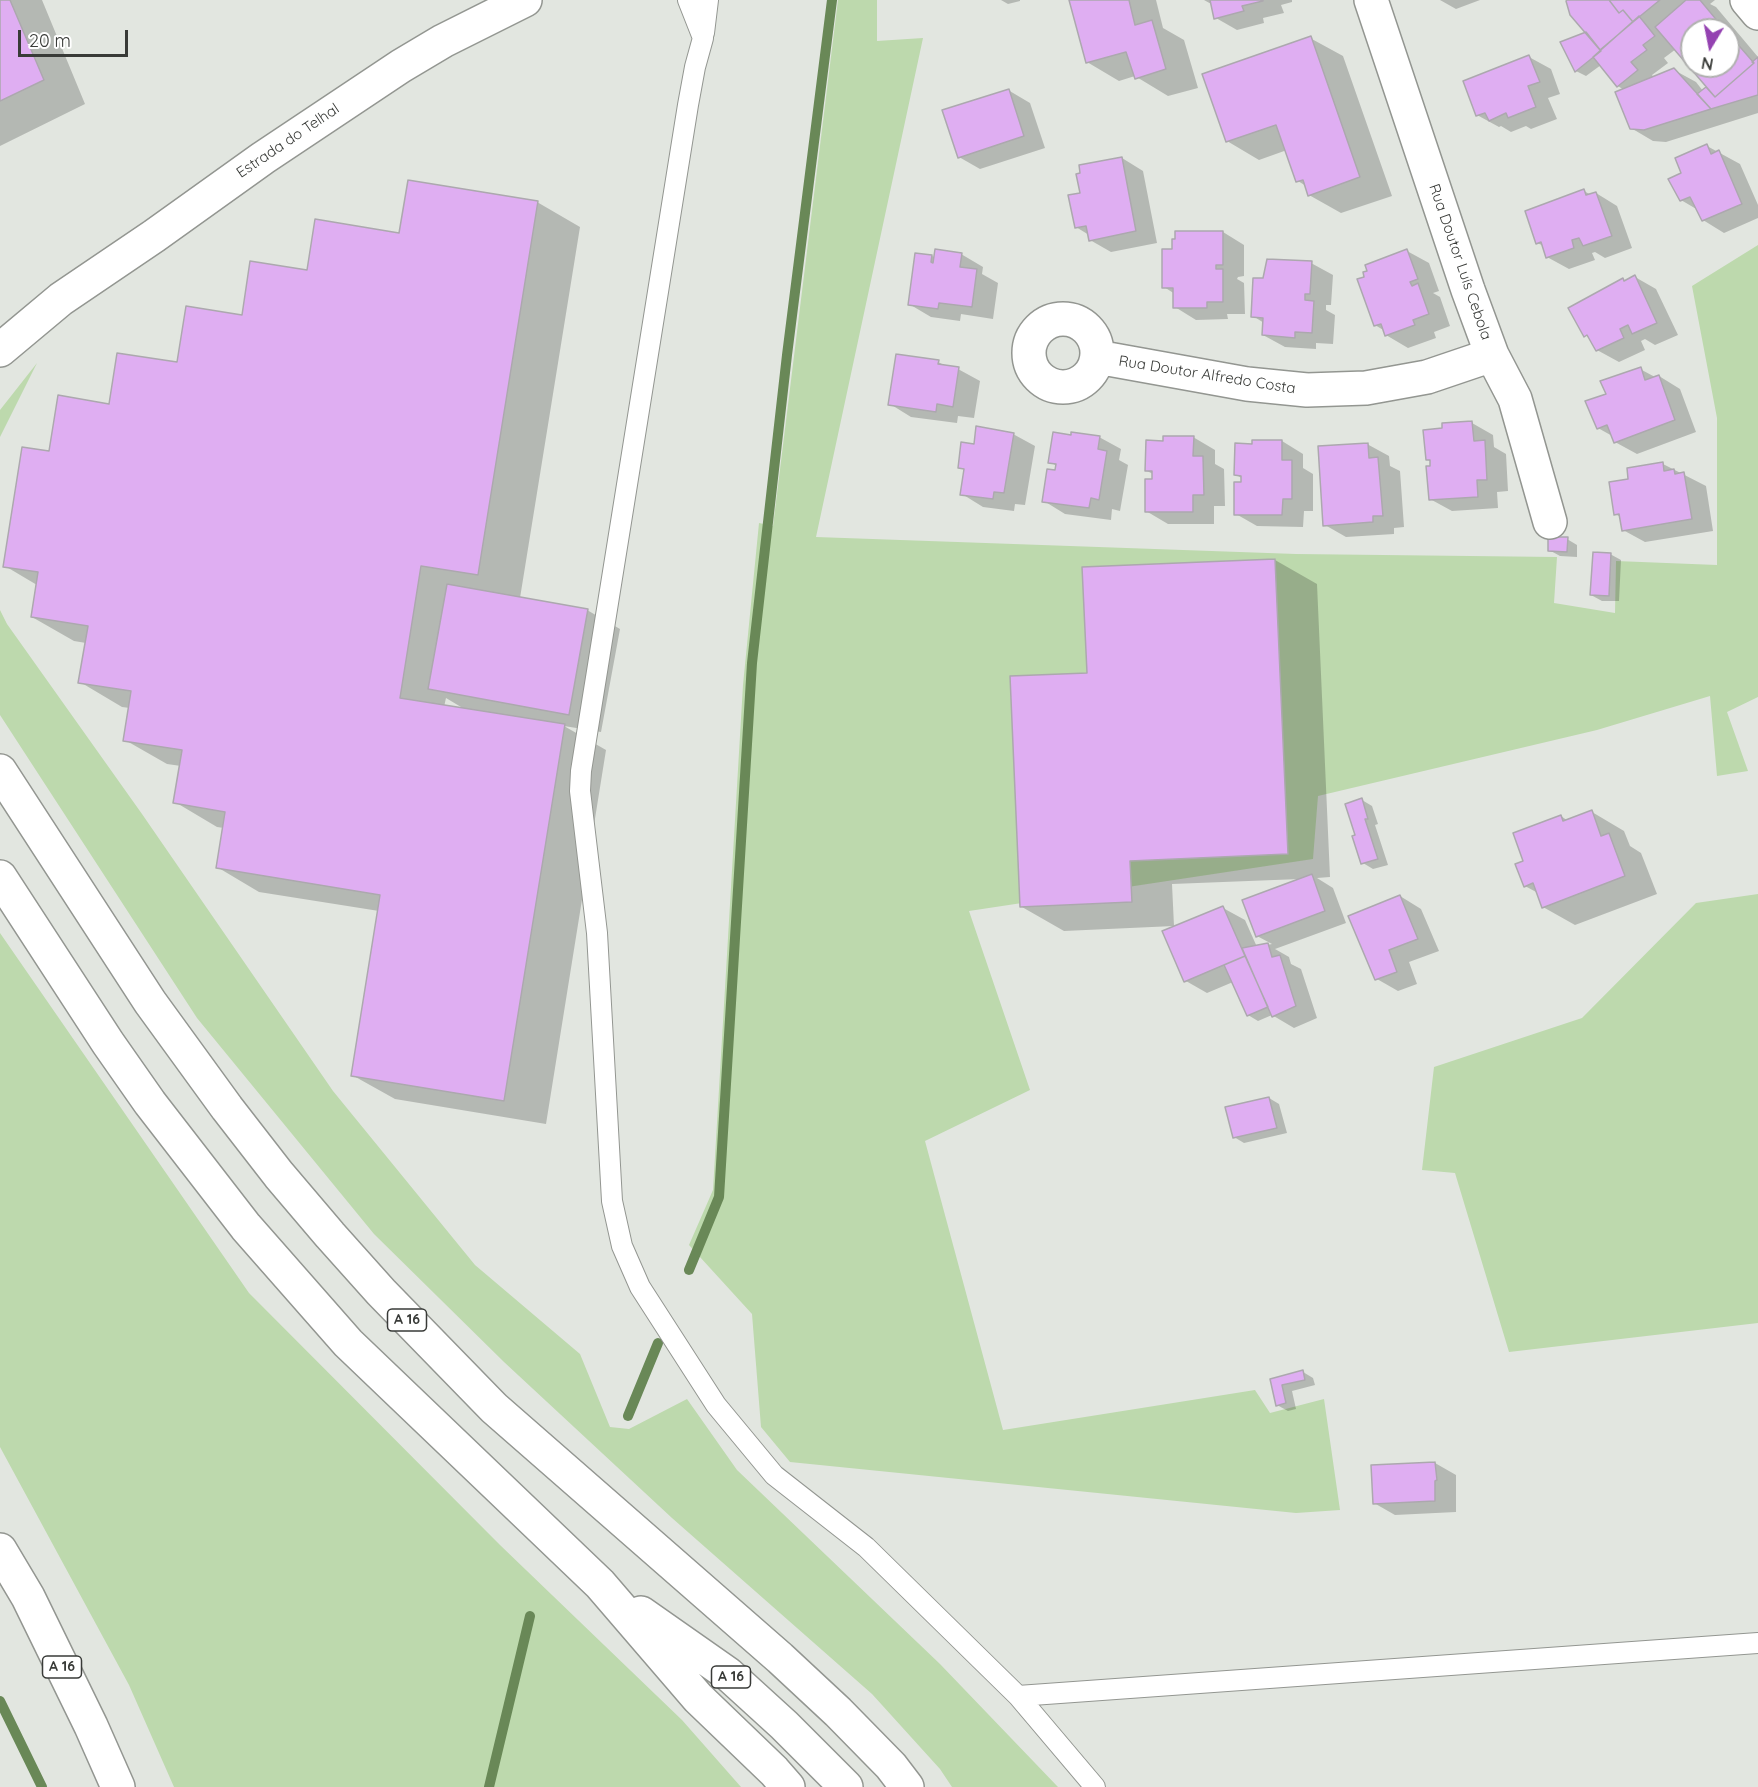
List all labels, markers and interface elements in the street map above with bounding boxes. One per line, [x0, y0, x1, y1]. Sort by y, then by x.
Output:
scale bar [21, 18, 130, 56]
north arrow [1680, 18, 1740, 78]
text: 20 m [29, 29, 71, 52]
text: N [1700, 53, 1715, 75]
street label: Estrada do Telhal [233, 100, 343, 182]
street label: Rua Doutor Luís Cebola [1425, 182, 1495, 342]
street label: Rua Doutor Alfredo Costa [1117, 352, 1297, 398]
road number: A 16 [388, 1309, 426, 1331]
road number: A 16 [42, 1656, 82, 1678]
road number: A 16 [712, 1666, 750, 1688]

